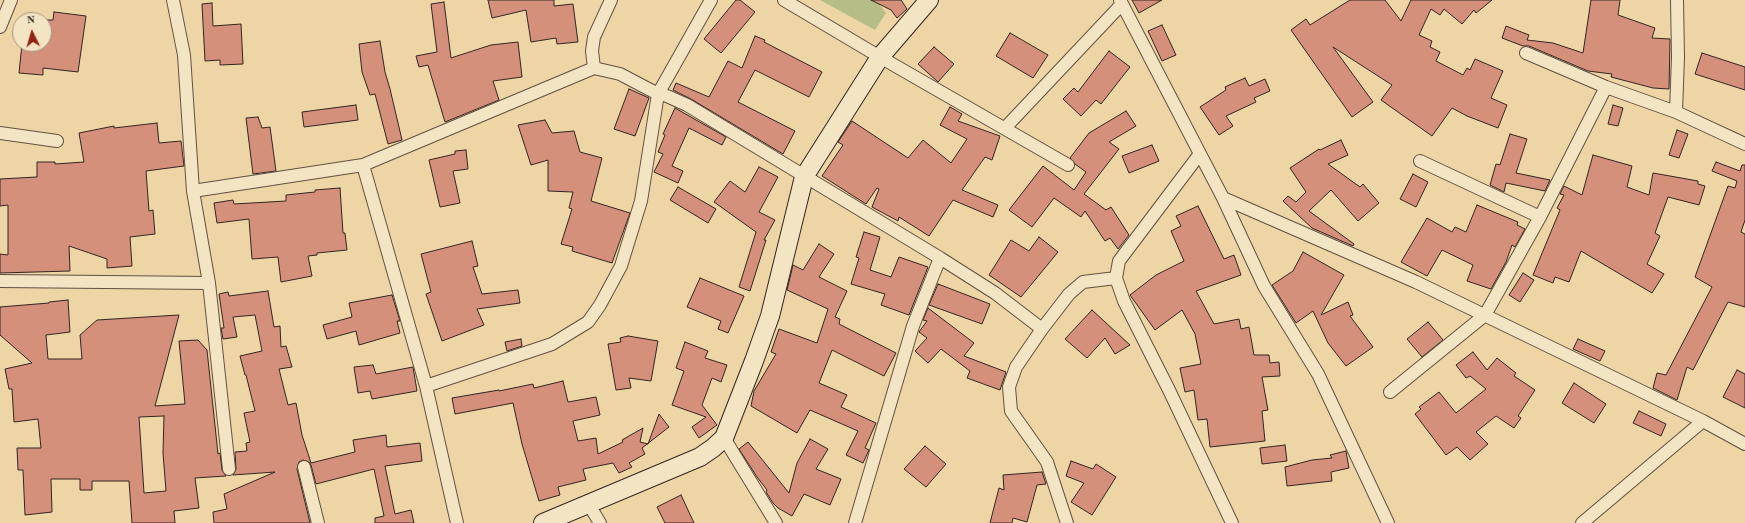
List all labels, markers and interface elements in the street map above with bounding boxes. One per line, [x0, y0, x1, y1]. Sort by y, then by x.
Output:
north arrow [12, 12, 52, 52]
text: N [26, 15, 36, 26]

